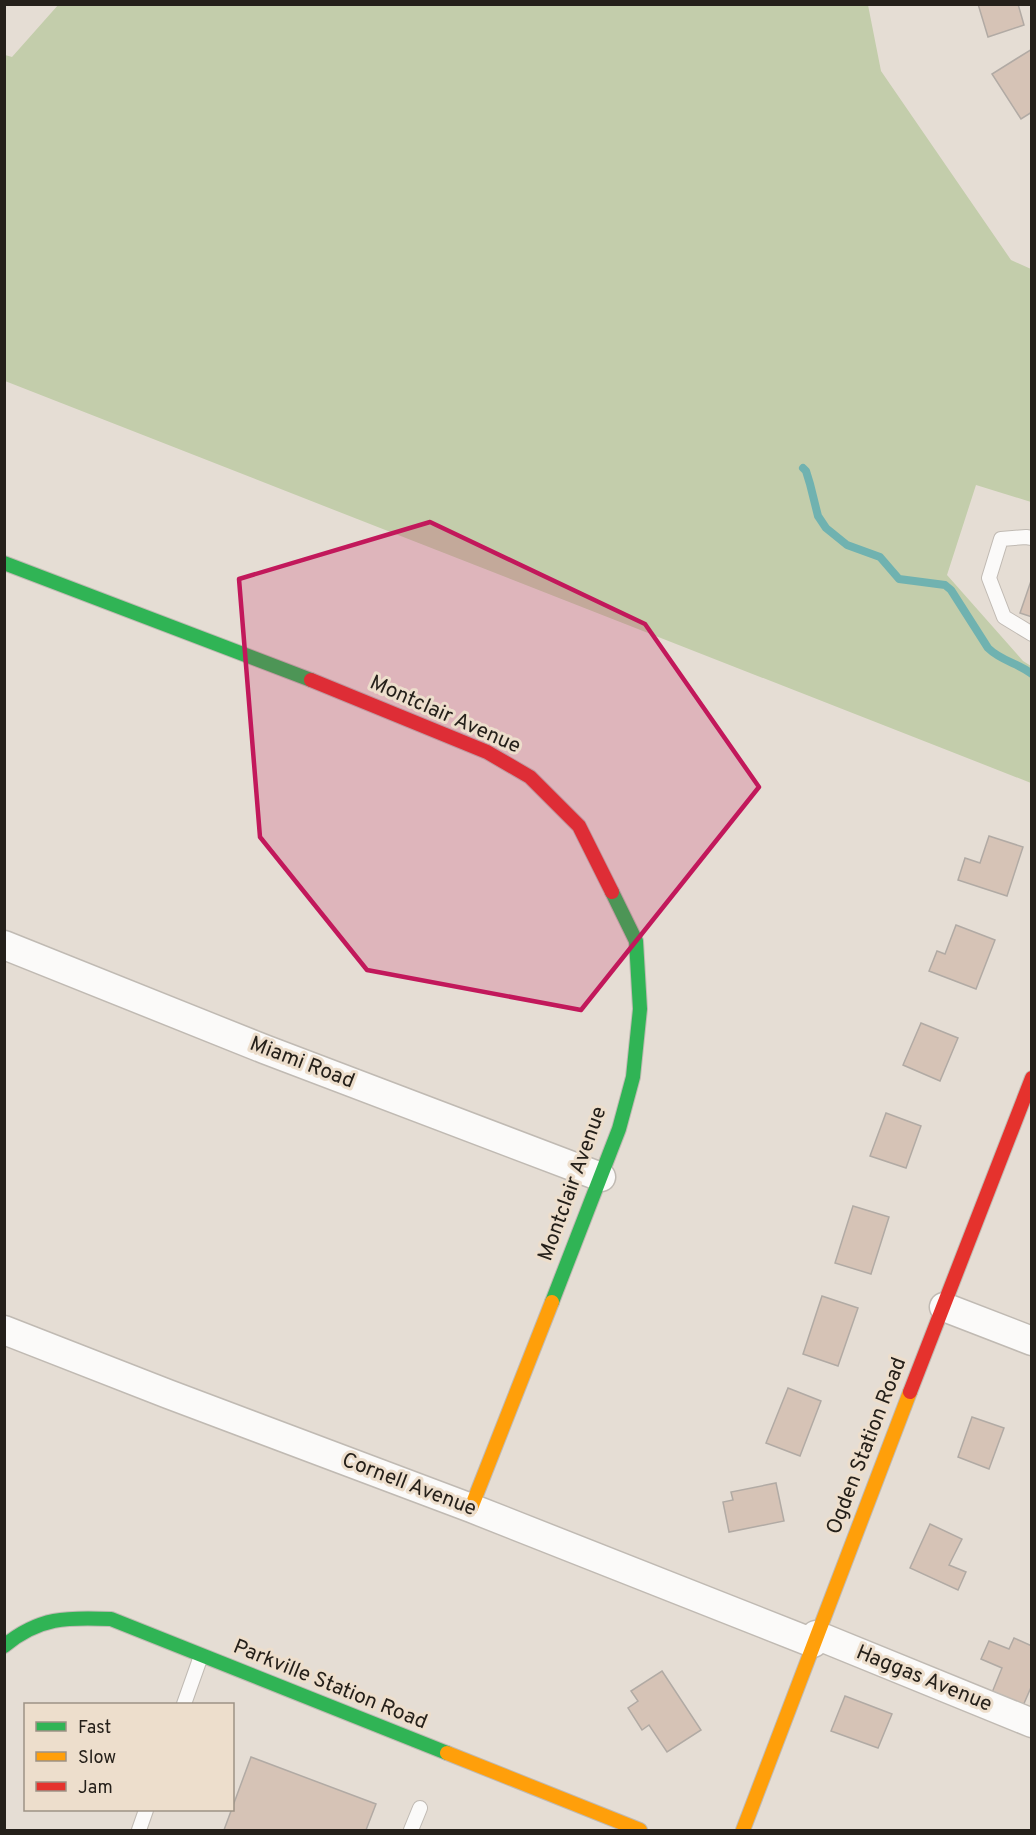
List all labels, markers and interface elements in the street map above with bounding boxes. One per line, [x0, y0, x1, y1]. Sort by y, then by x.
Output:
street label: Montclair Avenue [365, 670, 525, 760]
street label: Miami Road [246, 1031, 358, 1095]
street label: Montclair Avenue [533, 1103, 613, 1265]
street label: Ogden Station Road [821, 1354, 913, 1538]
street label: Cornell Avenue [338, 1447, 480, 1523]
street label: Parkville Station Road [229, 1634, 431, 1736]
street label: Haggas Avenue [852, 1639, 996, 1719]
legend [24, 1703, 234, 1811]
text: Fast [78, 1717, 111, 1740]
text: Slow [78, 1747, 116, 1770]
text: Jam [78, 1777, 113, 1800]

